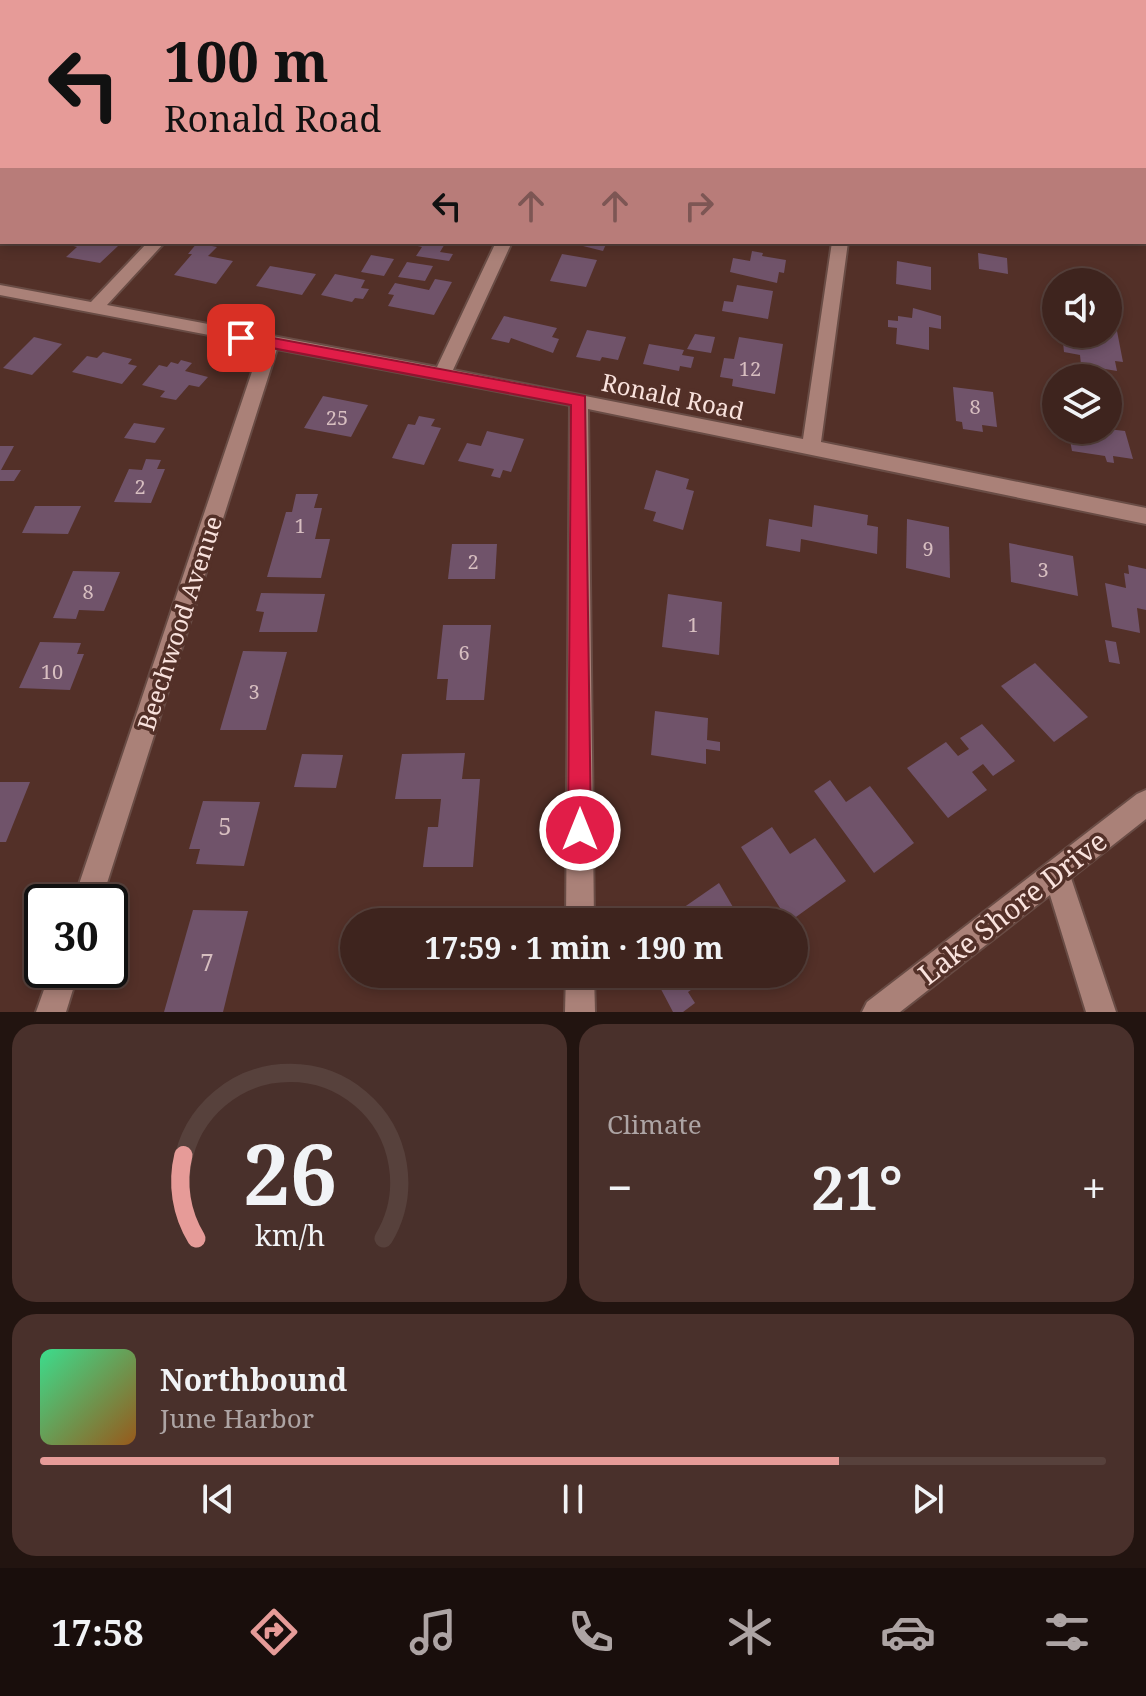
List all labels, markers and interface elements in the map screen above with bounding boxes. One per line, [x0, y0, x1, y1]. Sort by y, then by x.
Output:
text: 100 m [164, 22, 329, 98]
icon: left [32, 32, 136, 136]
text: Ronald Road [164, 94, 381, 143]
icon: left [425, 184, 469, 228]
icon: ahead [509, 184, 553, 228]
icon: ahead [593, 184, 637, 228]
icon: right [677, 184, 721, 228]
map controls [1042, 268, 1122, 444]
button: sound [1042, 268, 1122, 348]
pin [207, 304, 275, 372]
icon: arrive [219, 316, 263, 360]
house number: 12 [739, 355, 761, 382]
button: layers [1042, 364, 1122, 444]
street label: Ronald Road [599, 365, 748, 427]
house number: 8 [969, 393, 981, 420]
house number: 25 [326, 404, 348, 431]
house number: 2 [134, 473, 146, 500]
street label: Beechwood Avenue [129, 512, 229, 734]
house number: 1 [294, 512, 306, 539]
house number: 9 [922, 535, 934, 562]
house number: 2 [467, 548, 479, 575]
house number: 3 [1037, 556, 1049, 583]
house number: 8 [82, 578, 94, 605]
house number: 1 [687, 611, 699, 638]
house number: 6 [458, 639, 470, 666]
house number: 10 [41, 658, 63, 685]
house number: 3 [248, 678, 260, 705]
position arrow [538, 788, 622, 872]
house number: 5 [218, 809, 232, 842]
street label: Lake Shore Drive [910, 821, 1114, 993]
speed limit sign: 30 [24, 884, 128, 988]
text: 17:59 · 1 min · 190 m [425, 927, 723, 968]
house number: 7 [200, 945, 214, 978]
text: Climate [607, 1106, 702, 1142]
text: 26 [242, 1116, 337, 1229]
text: 21° [811, 1146, 903, 1228]
text: − [607, 1157, 632, 1217]
text: + [1081, 1157, 1106, 1217]
text: km/h [254, 1215, 325, 1254]
text: Northbound [160, 1359, 347, 1400]
text: June Harbor [160, 1400, 314, 1436]
icon: previous [196, 1477, 240, 1521]
icon: pause [551, 1477, 595, 1521]
icon: next [906, 1477, 950, 1521]
icon: directions [246, 1604, 302, 1660]
icon: music [405, 1604, 461, 1660]
icon: phone [563, 1604, 619, 1660]
icon: climate [722, 1604, 778, 1660]
icon: car [880, 1604, 936, 1660]
icon: filters [1039, 1604, 1095, 1660]
text: 17:58 [51, 1608, 144, 1657]

